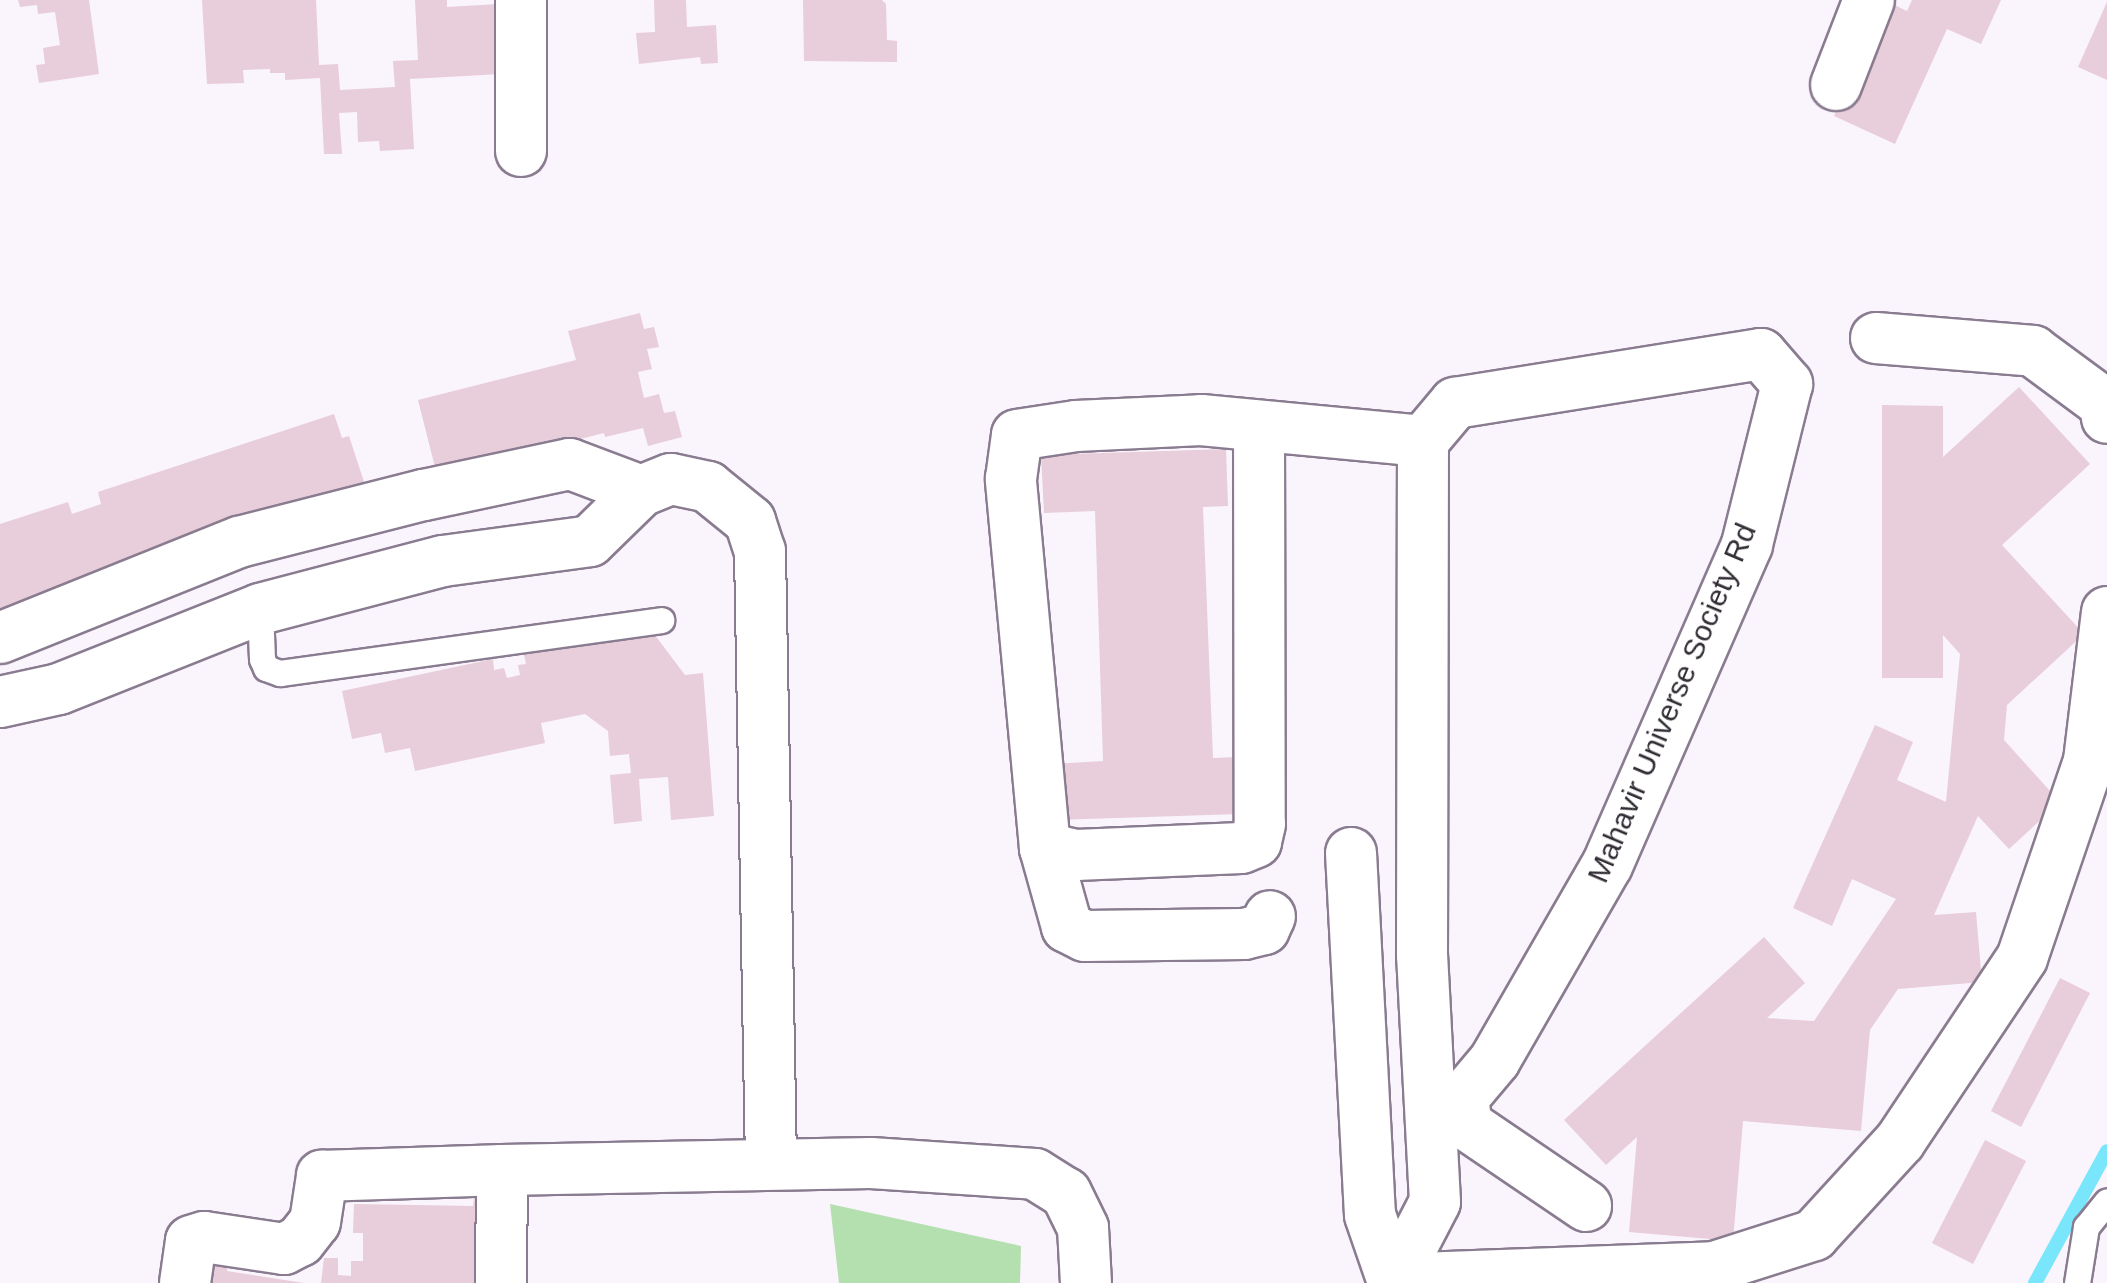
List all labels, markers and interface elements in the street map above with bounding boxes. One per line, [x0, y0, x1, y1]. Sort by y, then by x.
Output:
street label: Mahavir Universe Society Rd [1580, 518, 1764, 888]

